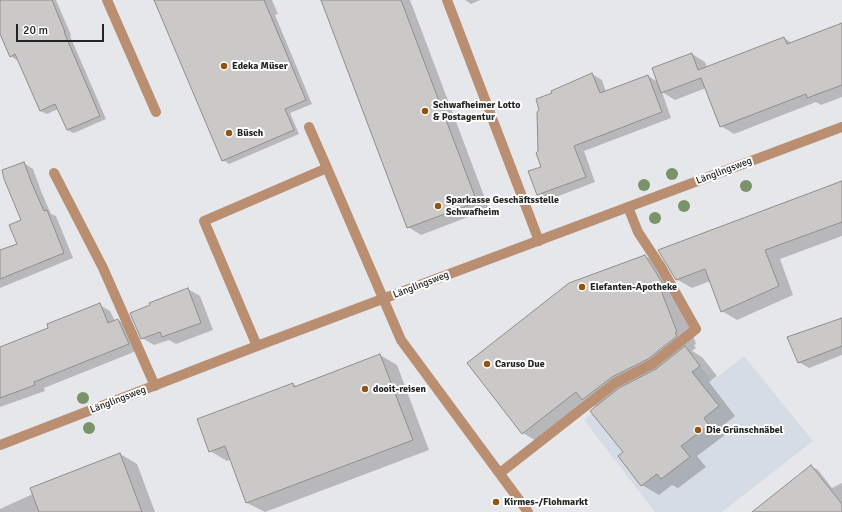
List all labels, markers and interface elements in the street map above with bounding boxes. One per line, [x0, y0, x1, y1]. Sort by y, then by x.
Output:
scale bar [18, 16, 106, 42]
text: 20 m [23, 23, 48, 38]
place label: Edeka Müser [232, 60, 288, 72]
marker: Edeka Müser [219, 61, 229, 71]
place label: Schwafheimer Lotto & Postagentur [433, 99, 521, 122]
marker: Schwafheimer Lotto & Postagentur [420, 106, 430, 116]
place label: Büsch [237, 127, 263, 139]
marker: Büsch [224, 128, 234, 138]
street label: Länglingsweg [694, 155, 754, 187]
place label: Sparkasse Geschäftsstelle Schwafheim [446, 194, 559, 218]
marker: Sparkasse Geschäftsstelle Schwafheim [433, 201, 443, 211]
street label: Länglingsweg [391, 269, 451, 301]
place label: Elefanten-Apotheke [590, 281, 677, 293]
marker: Elefanten-Apotheke [577, 282, 587, 292]
place label: Caruso Due [495, 358, 545, 370]
marker: Caruso Due [482, 359, 492, 369]
place label: dooit-reisen [373, 383, 426, 395]
street label: Länglingsweg [88, 384, 148, 416]
marker: dooit-reisen [360, 384, 370, 394]
place label: Die Grünschnäbel [706, 424, 783, 436]
marker: Die Grünschnäbel [693, 425, 703, 435]
place label: Kirmes-/Flohmarkt [504, 496, 588, 508]
marker: Kirmes-/Flohmarkt [491, 497, 501, 507]

